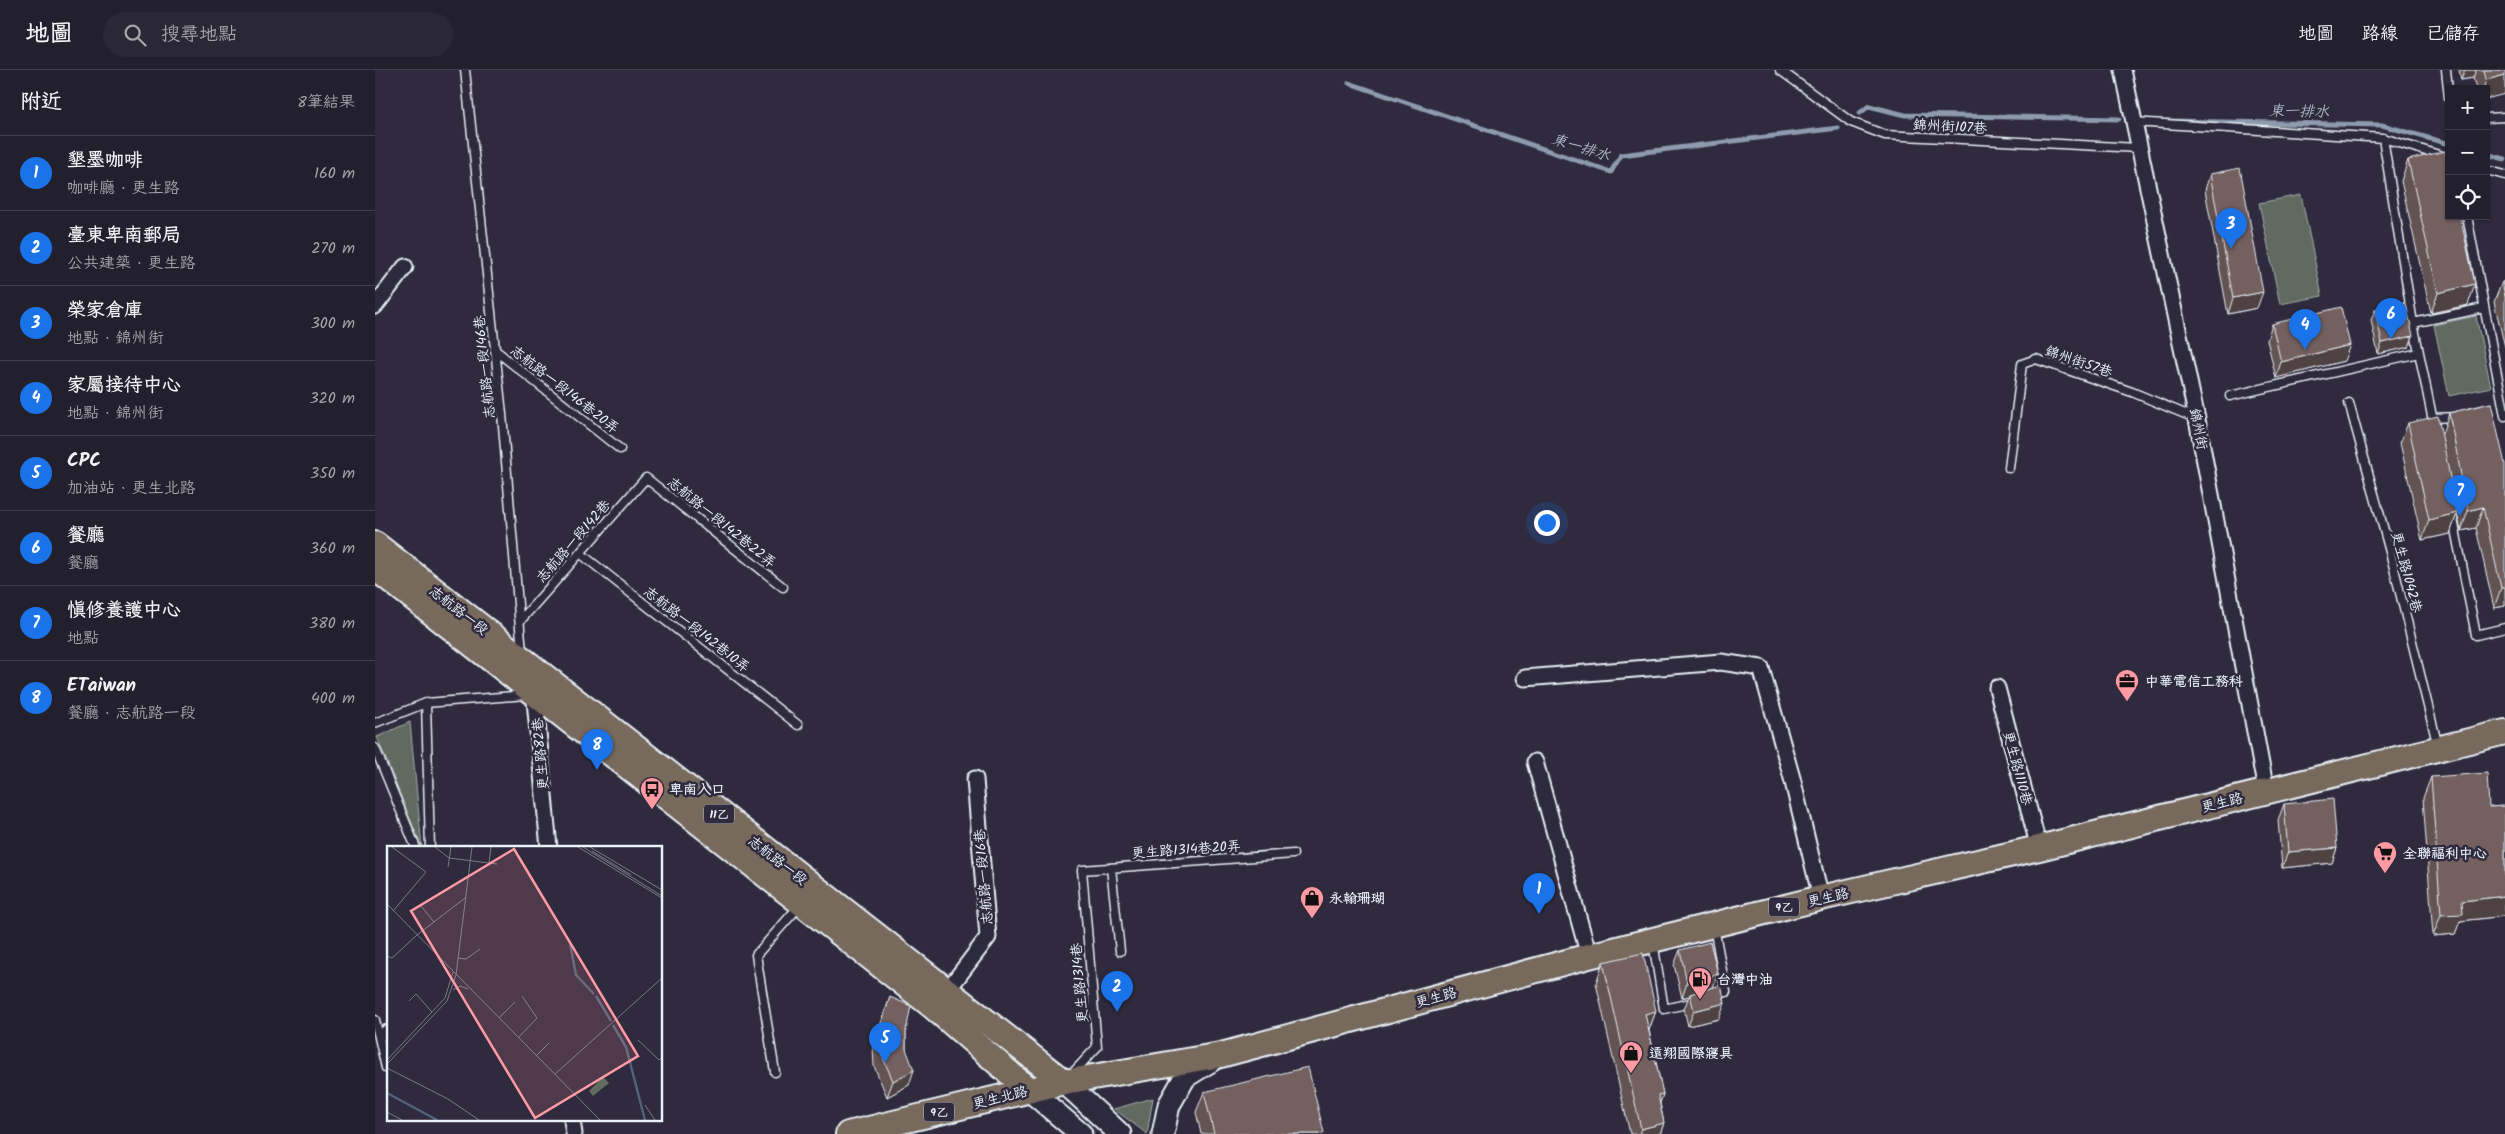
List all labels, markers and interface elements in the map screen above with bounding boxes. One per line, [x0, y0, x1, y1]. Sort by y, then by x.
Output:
search box [103, 12, 453, 57]
text: 地圖 [25, 15, 73, 54]
text: 搜尋地點 [161, 20, 237, 50]
text: 地圖 [2298, 20, 2334, 49]
text: 路線 [2362, 20, 2398, 49]
text: 已儲存 [2426, 20, 2480, 49]
icon: search [121, 21, 149, 49]
map controls [2445, 85, 2490, 220]
button: + [2445, 85, 2490, 130]
text: 附近 [20, 86, 62, 119]
text: 8筆結果 [297, 90, 355, 115]
water label: 東一排水 [2269, 99, 2330, 125]
street label: 錦州街107巷 [1912, 114, 1988, 140]
water label: 東一排水 [1549, 128, 1614, 168]
button: − [2445, 130, 2490, 175]
text: 墾墨咖啡 [67, 146, 143, 176]
text: 1 [34, 161, 38, 186]
text: 160 m [314, 161, 355, 186]
button: locate [2445, 175, 2490, 220]
text: 咖啡廳 · 更生路 [67, 176, 180, 201]
pin: 3 [2215, 208, 2247, 249]
text: 臺東卑南郵局 [67, 221, 181, 251]
text: 2 [31, 236, 41, 261]
text: 270 m [311, 236, 355, 261]
text: 公共建築 · 更生路 [67, 251, 196, 276]
text: 榮家倉庫 [67, 296, 143, 326]
pin: 6 [2375, 298, 2407, 339]
pin: 4 [2289, 309, 2321, 350]
text: 3 [32, 311, 40, 336]
text: 300 m [311, 311, 355, 336]
street label: 志航路一段146巷 [469, 313, 501, 420]
text: 地點 · 錦州街 [67, 326, 164, 351]
street label: 志航路一段146巷20弄 [505, 340, 624, 439]
street label: 錦州街57巷 [2042, 340, 2116, 384]
text: 家屬接待中心 [67, 371, 181, 401]
text: 4 [32, 386, 40, 411]
text: 320 m [309, 386, 355, 411]
text: 地點 · 錦州街 [67, 401, 164, 426]
street label: 錦州街 [2183, 406, 2213, 452]
text: CPC [67, 446, 101, 476]
text: 5 [32, 461, 40, 486]
text: 350 m [310, 461, 355, 486]
street label: 志航路一段142巷22弄 [662, 472, 781, 574]
pin: 7 [2444, 475, 2476, 516]
text: 加油站 · 更生北路 [67, 476, 196, 501]
street label: 志航路一段142巷 [531, 494, 617, 588]
your location [1534, 510, 1560, 536]
text: 餐廳 [67, 521, 105, 551]
street label: 更生路1042巷 [2385, 529, 2428, 616]
text: 6 [32, 536, 40, 561]
text: 360 m [310, 536, 355, 561]
text: 餐廳 [67, 551, 99, 576]
street label: 志航路一段 [424, 581, 493, 641]
street label: 志航路一段142巷10弄 [639, 581, 754, 678]
text: 慎修養護中心 [67, 596, 181, 626]
text: 7 [32, 611, 40, 636]
text: 380 m [309, 611, 355, 636]
text: 地點 [67, 626, 99, 651]
office icon: 中華電信工務科 [2114, 668, 2140, 702]
text: ETaiwan [67, 671, 136, 701]
place label: 中華電信工務科 [2145, 671, 2243, 693]
text: 8 [31, 686, 41, 711]
text: 400 m [311, 686, 355, 711]
text: 餐廳 · 志航路一段 [67, 701, 196, 726]
street label: 更生路82巷 [527, 716, 555, 791]
pin: 8 [581, 729, 613, 770]
street label: 更生路1110巷 [1997, 729, 2038, 809]
bus stop icon: 卑南入口 [639, 776, 665, 810]
place label: 卑南入口 [669, 779, 725, 801]
street label: 更生路 [2199, 787, 2245, 819]
road number: 11乙 [704, 804, 734, 824]
street label: 志航路一段16巷 [969, 827, 999, 926]
street label: 志航路一段 [743, 831, 812, 891]
street label: 更生路1314巷20弄 [1131, 835, 1242, 865]
supermarket icon: 全聯福利中心 [2372, 840, 2398, 874]
place label: 全聯福利中心 [2403, 843, 2487, 865]
inset map [387, 846, 663, 1122]
pin: 1 [1523, 873, 1555, 914]
street label: 更生路 [1805, 883, 1851, 913]
shop icon: 永翰珊瑚 [1299, 885, 1325, 919]
place label: 永翰珊瑚 [1329, 888, 1385, 910]
road number: 9乙 [1769, 898, 1799, 916]
street label: 更生路1314巷 [1065, 941, 1094, 1024]
fuel station icon: 台灣中油 [1687, 966, 1713, 1000]
place label: 台灣中油 [1717, 969, 1773, 991]
pin: 2 [1101, 971, 1133, 1012]
street label: 更生路 [1413, 982, 1459, 1014]
pin: 5 [869, 1022, 901, 1063]
shop icon: 遠翔國際寢具 [1618, 1040, 1644, 1074]
place label: 遠翔國際寢具 [1649, 1043, 1733, 1065]
street label: 更生北路 [970, 1081, 1030, 1115]
road number: 9乙 [924, 1102, 954, 1122]

